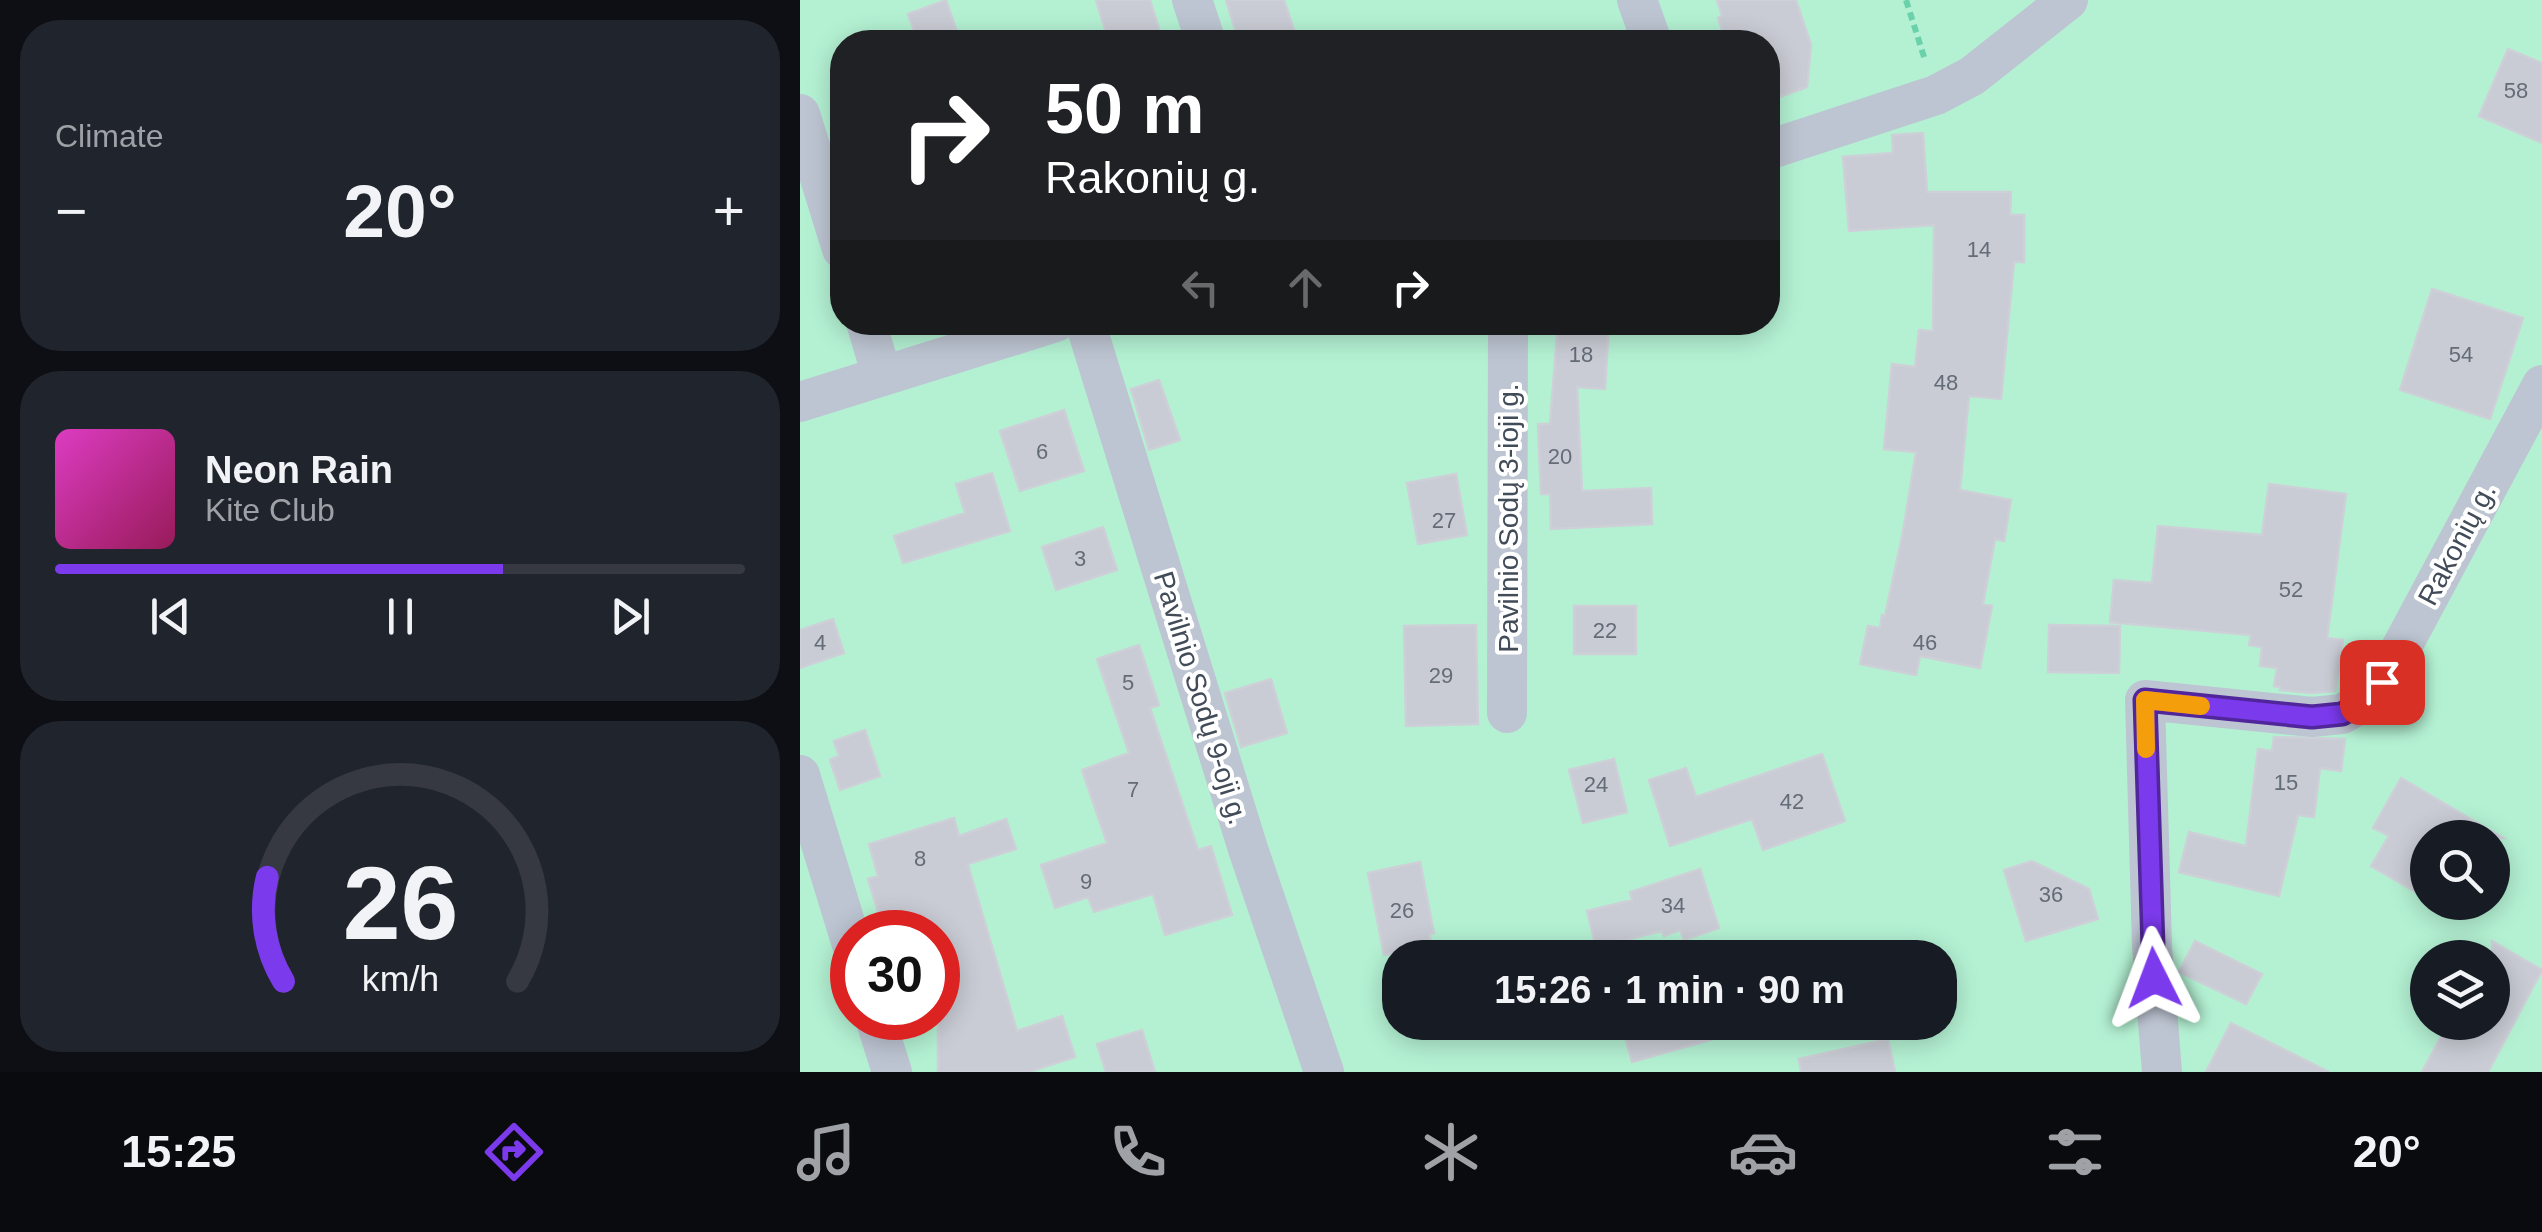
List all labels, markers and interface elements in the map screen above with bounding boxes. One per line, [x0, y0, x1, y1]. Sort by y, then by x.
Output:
icon: right [880, 70, 1010, 200]
text: 50 m [1045, 70, 1205, 148]
house number: 58 [2504, 78, 2528, 103]
text: Climate [55, 118, 163, 154]
text: Rakonių g. [1045, 152, 1260, 203]
text: 20° [343, 169, 457, 253]
text: − [55, 180, 87, 242]
text: + [713, 180, 745, 242]
house number: 14 [1967, 237, 1991, 262]
icon: left [1173, 260, 1228, 315]
icon: ahead [1278, 260, 1333, 315]
icon: right [1383, 260, 1438, 315]
house number: 18 [1569, 342, 1593, 367]
house number: 54 [2449, 342, 2473, 367]
house number: 48 [1934, 370, 1958, 395]
street label: Pavilnio Sodų 3-ioji g. [1493, 383, 1524, 653]
house number: 6 [1036, 439, 1048, 464]
house number: 20 [1548, 444, 1572, 469]
text: Neon Rain [205, 449, 393, 491]
street label: Rakonių g. [2412, 478, 2502, 610]
text: Kite Club [205, 492, 335, 528]
house number: 27 [1432, 508, 1456, 533]
house number: 3 [1074, 546, 1086, 571]
street label: Pavilnio Sodų 9-oji g. [1148, 568, 1254, 828]
house number: 52 [2279, 577, 2303, 602]
icon: previous [143, 589, 198, 644]
icon: pause [373, 589, 428, 644]
icon: next [603, 589, 658, 644]
house number: 22 [1593, 618, 1617, 643]
house number: 4 [814, 630, 826, 655]
house number: 46 [1913, 630, 1937, 655]
pin [2340, 640, 2425, 725]
icon: arrive [2355, 655, 2410, 710]
house number: 29 [1429, 663, 1453, 688]
house number: 5 [1122, 670, 1134, 695]
house number: 15 [2274, 770, 2298, 795]
house number: 24 [1584, 772, 1608, 797]
house number: 7 [1127, 777, 1139, 802]
house number: 42 [1780, 789, 1804, 814]
map controls [2410, 820, 2510, 1040]
button: search [2410, 820, 2510, 920]
text: 26 [342, 845, 458, 961]
house number: 8 [914, 846, 926, 871]
house number: 9 [1080, 869, 1092, 894]
house number: 36 [2039, 882, 2063, 907]
house number: 34 [1661, 893, 1685, 918]
house number: 26 [1390, 898, 1414, 923]
speed limit sign: 30 [830, 910, 960, 1040]
position arrow [2102, 926, 2206, 1030]
button: layers [2410, 940, 2510, 1040]
text: km/h [361, 959, 439, 999]
text: 15:26 · 1 min · 90 m [1494, 969, 1845, 1011]
icon: directions [479, 1117, 549, 1187]
icon: music [791, 1117, 861, 1187]
icon: phone [1103, 1117, 1173, 1187]
icon: climate [1416, 1117, 1486, 1187]
icon: car [1728, 1117, 1798, 1187]
icon: filters [2040, 1117, 2110, 1187]
text: 15:25 [121, 1126, 236, 1177]
text: 20° [2353, 1126, 2421, 1177]

